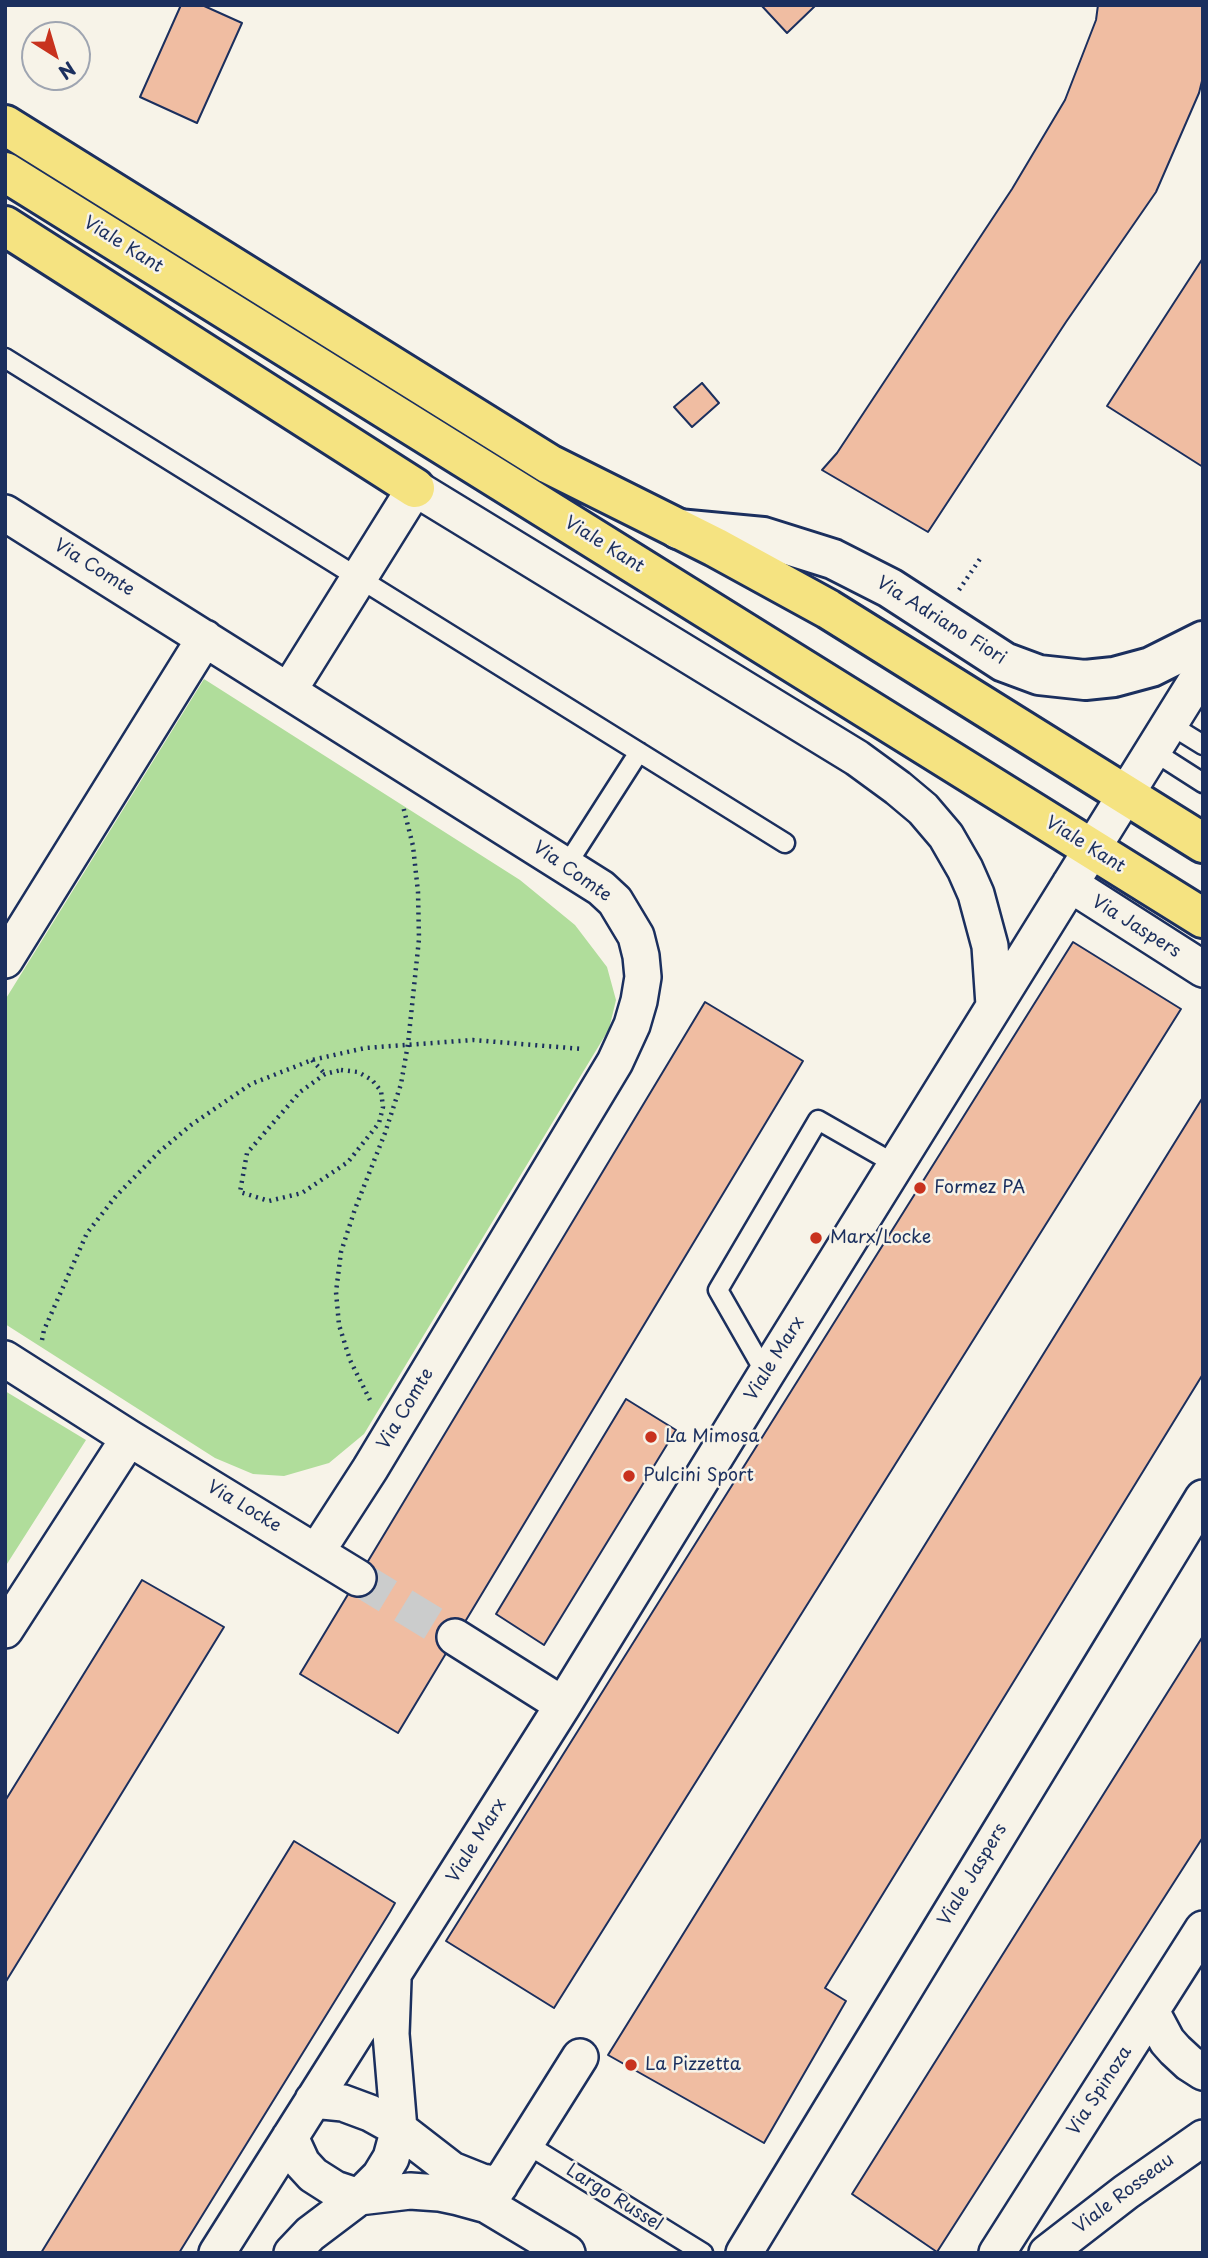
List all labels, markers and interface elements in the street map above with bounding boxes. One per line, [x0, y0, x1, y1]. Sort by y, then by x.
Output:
north arrow [21, 21, 91, 91]
text: N [53, 55, 82, 87]
street label: Viale Kant [79, 212, 167, 278]
street label: Viale Kant [560, 512, 648, 578]
street label: Via Comte [50, 535, 138, 601]
street label: Via Adriano Fiori [872, 572, 1010, 670]
street label: Viale Kant [1041, 812, 1129, 878]
street label: Via Comte [529, 837, 615, 907]
street label: Via Jaspers [1088, 891, 1184, 963]
place label: Formez PA [934, 1177, 1025, 1199]
marker: Formez PA [912, 1180, 928, 1196]
place label: Marx/Locke [830, 1227, 931, 1249]
marker: Marx/Locke [808, 1230, 824, 1246]
street label: Viale Marx [741, 1313, 809, 1405]
street label: Via Comte [373, 1365, 439, 1453]
place label: La Mimosa [665, 1426, 760, 1448]
marker: La Mimosa [643, 1429, 659, 1445]
place label: Pulcini Sport [643, 1465, 754, 1487]
marker: Pulcini Sport [621, 1468, 637, 1484]
street label: Via Locke [203, 1476, 285, 1538]
street label: Viale Marx [443, 1795, 511, 1887]
street label: Viale Jaspers [934, 1820, 1012, 1930]
street label: Via Spinoza [1063, 2042, 1137, 2140]
place label: La Pizzetta [645, 2054, 741, 2076]
marker: La Pizzetta [623, 2057, 639, 2073]
street label: Viale Rosseau [1070, 2149, 1178, 2239]
street label: Largo Russel [562, 2160, 666, 2236]

